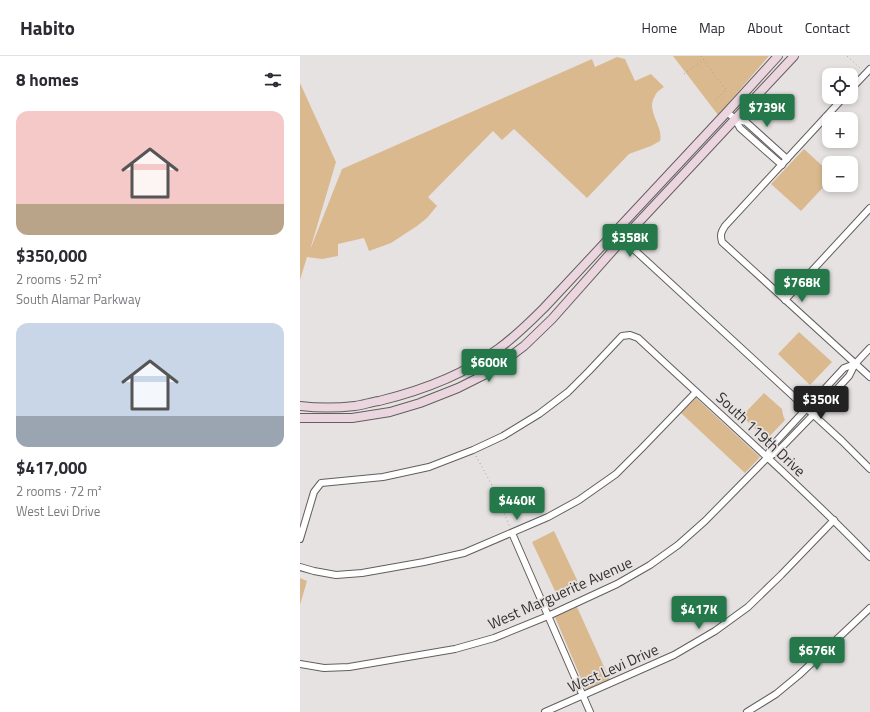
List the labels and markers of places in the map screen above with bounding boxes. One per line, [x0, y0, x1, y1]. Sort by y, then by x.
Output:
pin: $739K [739, 94, 795, 128]
pin: $358K [602, 224, 658, 258]
pin: $768K [774, 269, 830, 303]
pin: $600K [461, 349, 517, 383]
pin: $350K [793, 386, 849, 420]
pin: $440K [489, 487, 545, 521]
pin: $417K [671, 596, 727, 630]
pin: $676K [789, 637, 845, 671]

